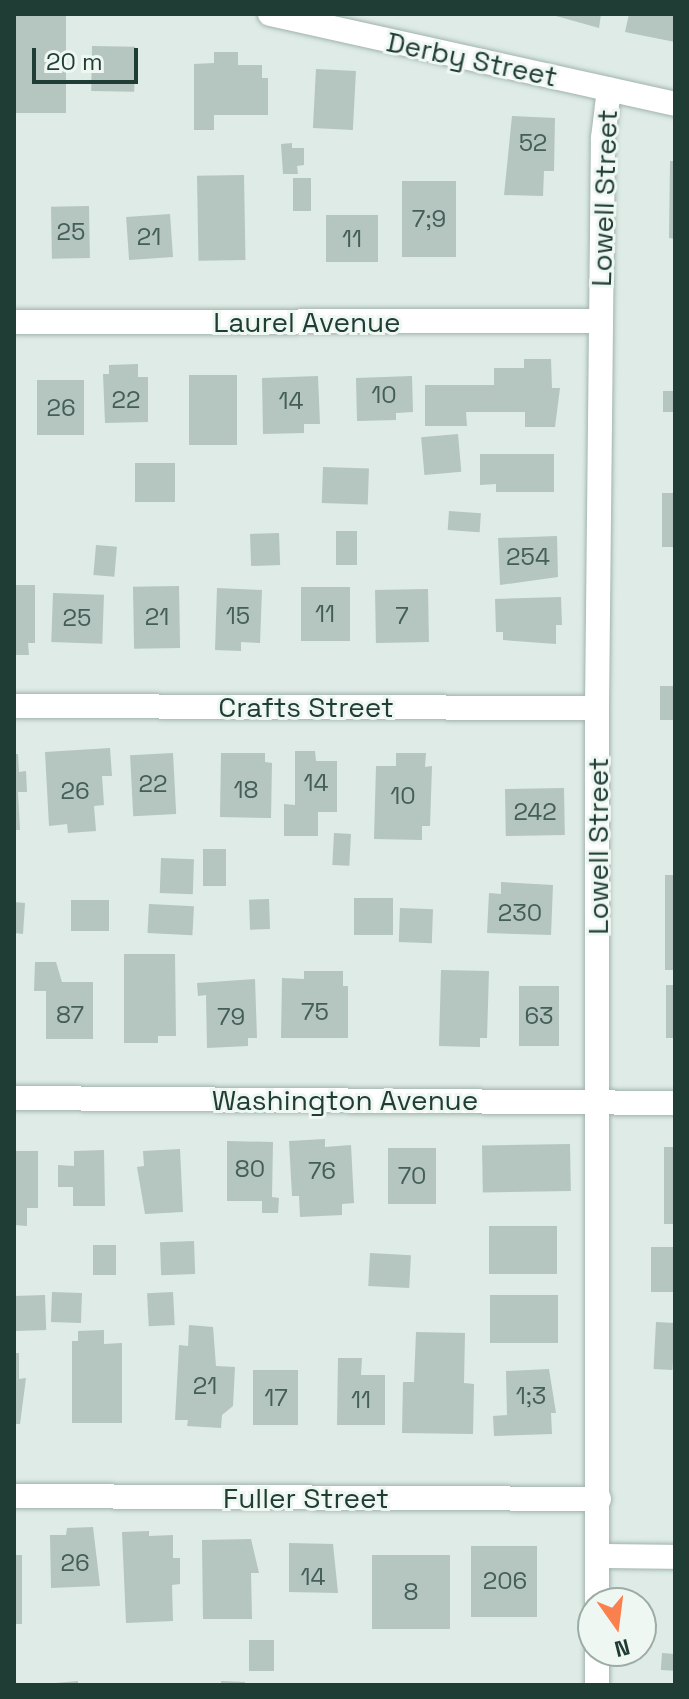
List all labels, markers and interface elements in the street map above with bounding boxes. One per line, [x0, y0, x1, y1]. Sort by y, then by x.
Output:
street label: Derby Street [384, 25, 560, 93]
scale bar [36, 32, 142, 82]
text: 20 m [46, 46, 103, 77]
street label: Lowell Street [584, 109, 624, 287]
house number: 52 [519, 129, 547, 157]
house number: 7;9 [412, 205, 446, 233]
house number: 25 [57, 218, 85, 246]
house number: 21 [137, 223, 161, 251]
house number: 11 [342, 225, 362, 253]
street label: Laurel Avenue [213, 305, 401, 339]
house number: 10 [371, 381, 397, 409]
house number: 22 [112, 386, 140, 414]
house number: 14 [278, 387, 304, 415]
house number: 26 [46, 394, 76, 422]
house number: 254 [506, 543, 550, 571]
house number: 11 [315, 600, 335, 628]
house number: 15 [226, 602, 250, 630]
house number: 7 [395, 602, 409, 630]
house number: 21 [145, 603, 169, 631]
house number: 25 [63, 604, 91, 632]
street label: Crafts Street [218, 690, 394, 724]
street label: Lowell Street [581, 757, 615, 935]
house number: 14 [303, 769, 329, 797]
house number: 22 [139, 770, 167, 798]
house number: 18 [234, 776, 258, 804]
house number: 26 [60, 777, 90, 805]
house number: 10 [390, 782, 416, 810]
house number: 242 [513, 798, 557, 826]
house number: 230 [498, 899, 542, 927]
house number: 75 [301, 998, 329, 1026]
house number: 87 [56, 1001, 84, 1029]
house number: 63 [524, 1002, 554, 1030]
house number: 79 [217, 1003, 245, 1031]
street label: Washington Avenue [211, 1083, 479, 1117]
house number: 80 [235, 1155, 265, 1183]
house number: 76 [308, 1157, 336, 1185]
house number: 70 [398, 1162, 426, 1190]
house number: 21 [193, 1372, 217, 1400]
house number: 1;3 [516, 1382, 546, 1410]
house number: 17 [264, 1384, 288, 1412]
house number: 11 [351, 1386, 371, 1414]
street label: Fuller Street [223, 1481, 389, 1515]
house number: 26 [60, 1549, 90, 1577]
house number: 14 [300, 1563, 326, 1591]
house number: 206 [483, 1567, 527, 1595]
house number: 8 [404, 1578, 418, 1606]
north arrow [577, 1587, 657, 1667]
text: N [612, 1633, 633, 1664]

